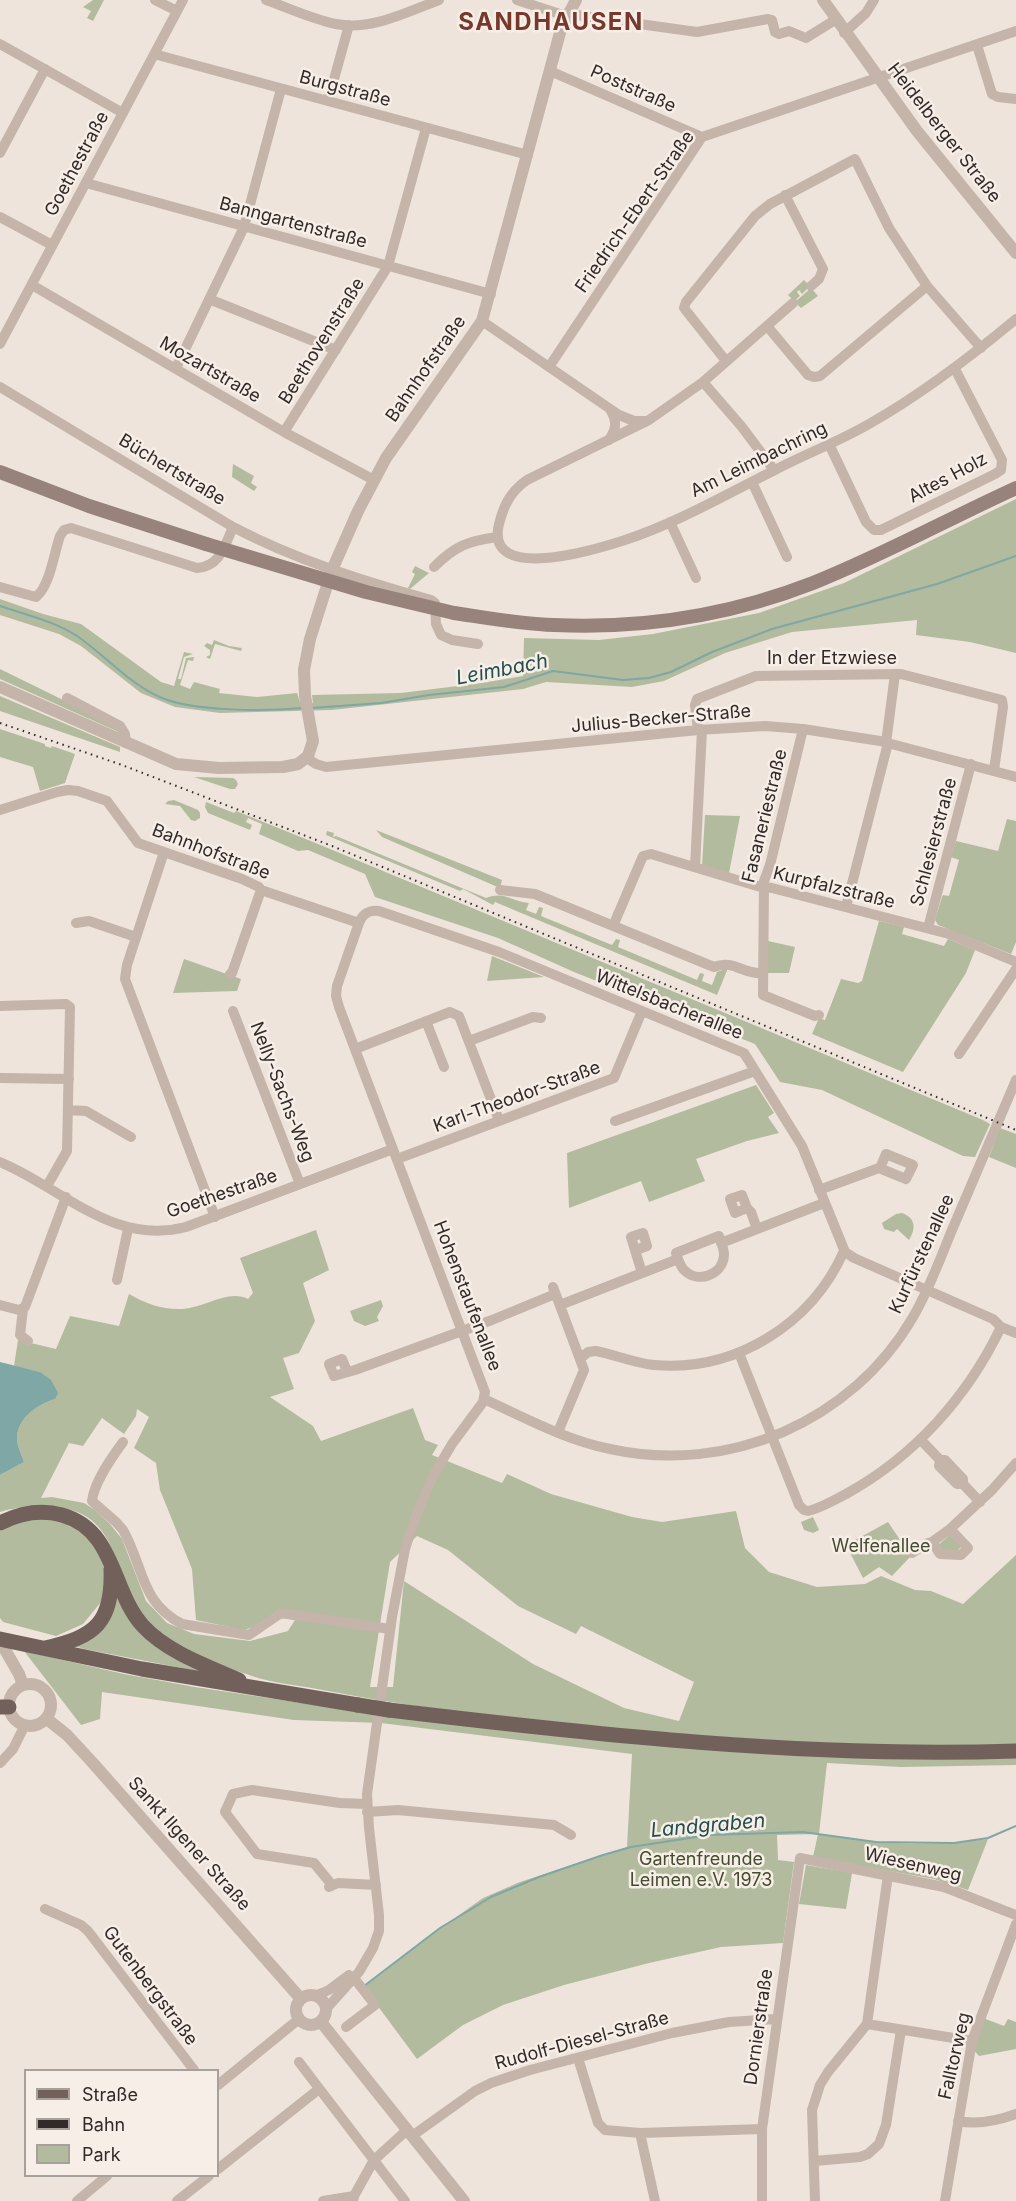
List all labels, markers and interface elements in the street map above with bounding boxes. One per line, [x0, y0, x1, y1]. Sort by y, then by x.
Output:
district label: SANDHAUSEN [458, 9, 644, 37]
street label: Heidelberger Straße [883, 59, 1005, 207]
street label: Poststraße [587, 61, 679, 117]
street label: Burgstraße [297, 66, 393, 112]
street label: Goethestraße [40, 108, 114, 220]
street label: Friedrich-Ebert-Straße [571, 127, 699, 297]
street label: Banngartenstraße [217, 193, 369, 253]
street label: Beethovenstraße [275, 274, 369, 408]
street label: Bahnhofstraße [381, 312, 471, 426]
street label: Mozartstraße [155, 332, 265, 408]
street label: Am Leimbachring [687, 418, 831, 502]
street label: Büchertstraße [115, 430, 229, 510]
street label: Altes Holz [905, 448, 991, 508]
street label: In der Etzwiese [767, 648, 897, 670]
water label: Leimbach [454, 649, 550, 691]
street label: Julius-Becker-Straße [570, 700, 752, 738]
street label: Fasaneriestraße [738, 747, 792, 885]
street label: Schlesierstraße [906, 775, 962, 909]
street label: Bahnhofstraße [149, 820, 273, 884]
street label: Kurpfalzstraße [771, 862, 897, 914]
street label: Wittelsbacherallee [592, 966, 746, 1044]
street label: Nelly-Sachs-Weg [245, 1019, 319, 1165]
street label: Karl-Theodor-Straße [431, 1057, 603, 1137]
street label: Goethestraße [164, 1165, 280, 1223]
street label: Kurfürstenallee [885, 1191, 959, 1317]
street label: Hohenstaufenallee [428, 1218, 506, 1374]
park label: Welfenallee [832, 1536, 930, 1558]
street label: Sankt Ilgener Straße [123, 1773, 255, 1915]
water label: Landgraben [650, 1809, 766, 1843]
street label: Wiesenweg [862, 1843, 964, 1887]
park label: Gartenfreunde Leimen e.V. 1973 [630, 1849, 772, 1892]
street label: Gutenbergstraße [98, 1922, 202, 2050]
street label: Dornierstraße [740, 1968, 778, 2086]
street label: Rudolf-Diesel-Straße [493, 2007, 671, 2075]
street label: Falltorweg [935, 2010, 975, 2102]
legend [24, 2069, 219, 2177]
text: Straße [82, 2084, 138, 2105]
text: Bahn [82, 2114, 125, 2135]
text: Park [82, 2144, 121, 2165]

